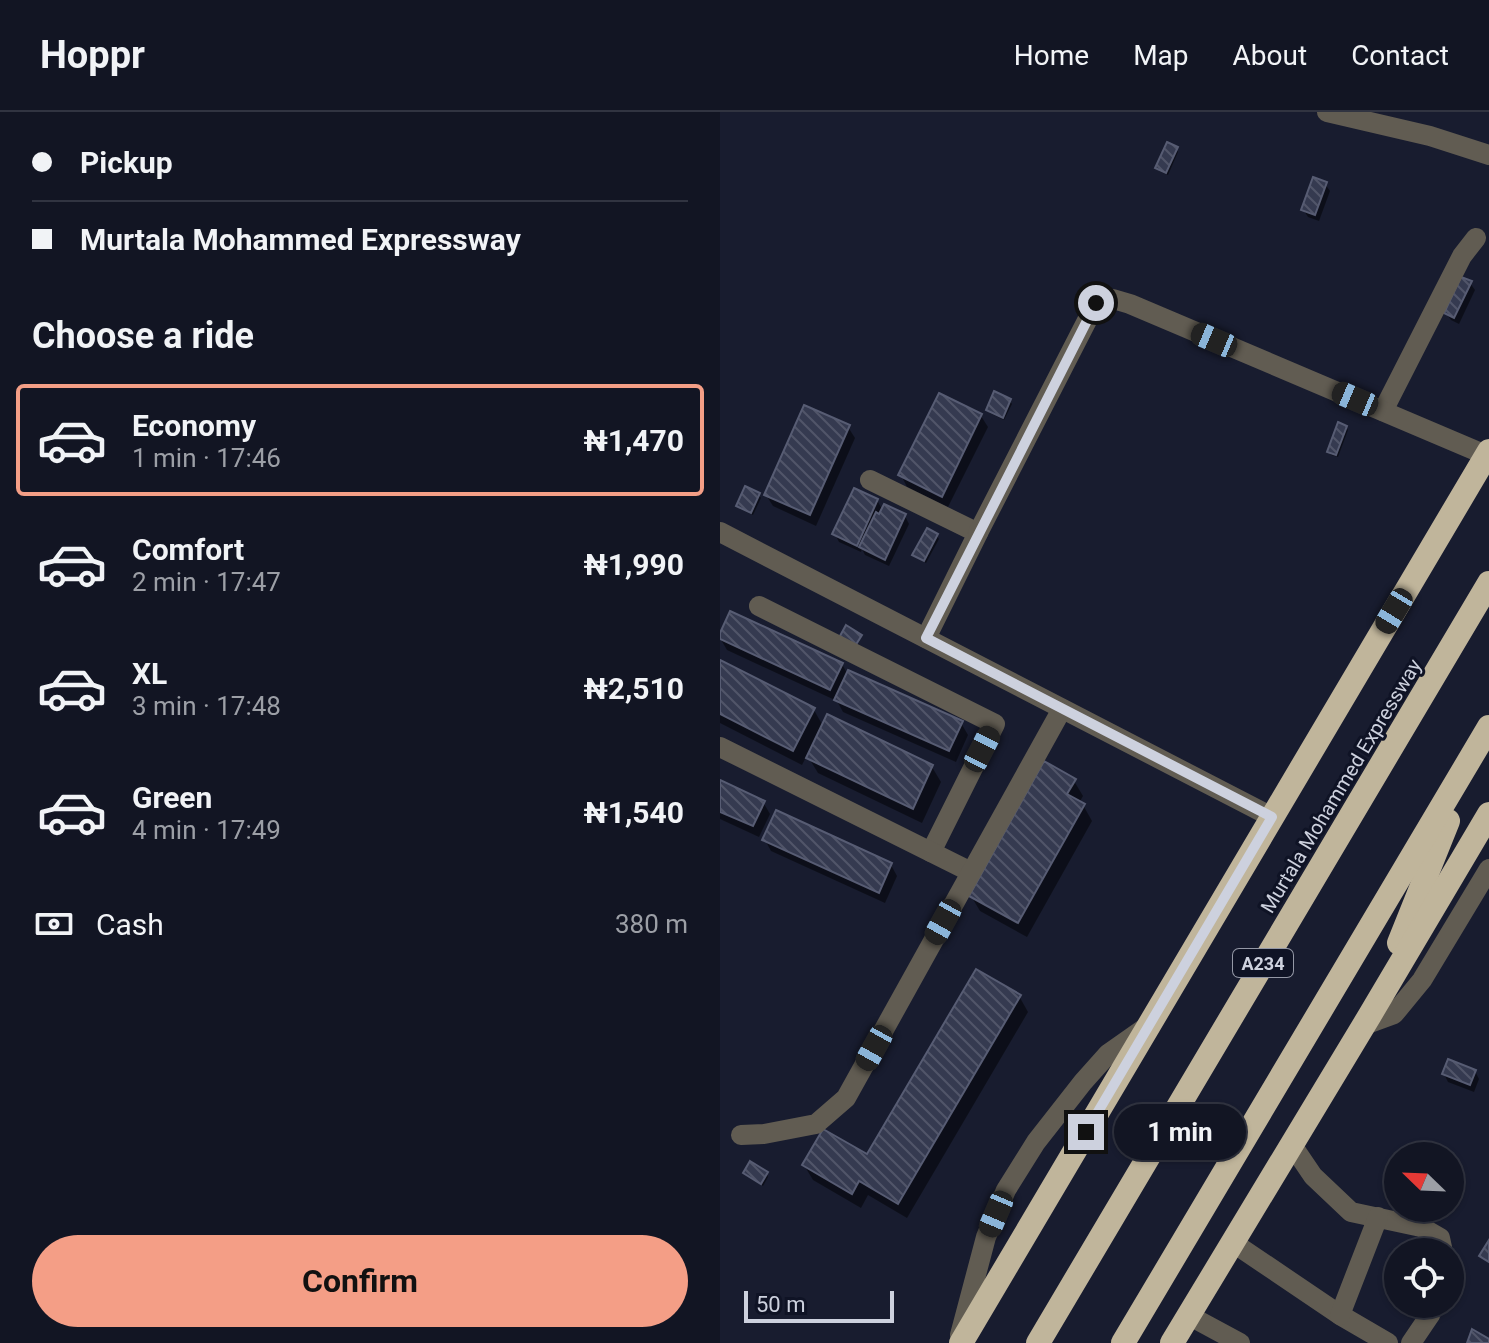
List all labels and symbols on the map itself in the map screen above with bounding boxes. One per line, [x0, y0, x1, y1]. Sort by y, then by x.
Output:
route start [1078, 285, 1114, 321]
car [1187, 320, 1241, 360]
car [1328, 379, 1382, 419]
car [1371, 584, 1417, 638]
street label: Murtala Mohammed Expressway [1255, 654, 1427, 917]
car [960, 722, 1004, 776]
car [921, 895, 965, 949]
road number: A234 [1233, 949, 1293, 977]
car [852, 1021, 896, 1075]
callout: 1 min [1114, 1104, 1246, 1160]
route end [1068, 1114, 1104, 1150]
north arrow [1384, 1142, 1464, 1222]
car [976, 1187, 1016, 1241]
scale bar [744, 1287, 894, 1323]

